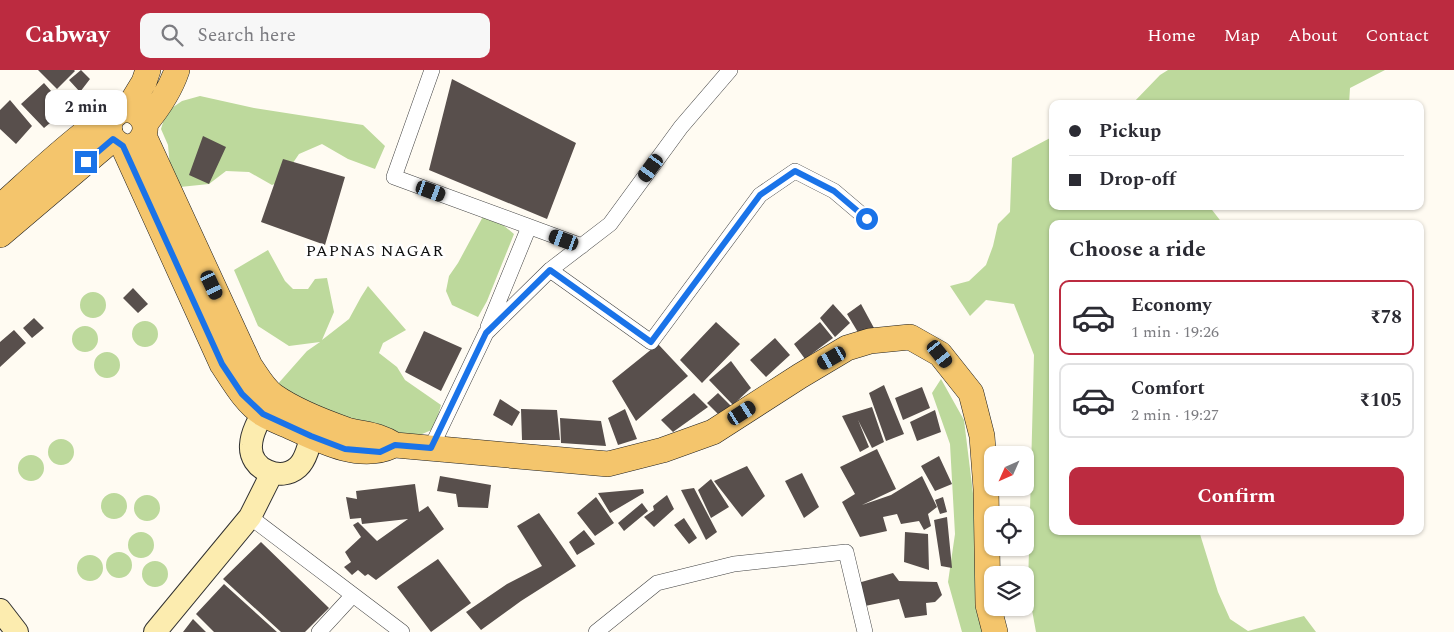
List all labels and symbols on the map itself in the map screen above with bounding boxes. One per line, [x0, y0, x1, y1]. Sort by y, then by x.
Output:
callout: 2 min [45, 89, 127, 124]
route end [75, 151, 97, 173]
car [636, 151, 665, 185]
car [414, 179, 447, 203]
route start [856, 208, 878, 230]
car [547, 228, 580, 252]
district label: PAPNAS NAGAR [306, 239, 444, 263]
car [198, 268, 225, 302]
car [924, 338, 955, 370]
car [815, 344, 848, 372]
car [725, 399, 758, 427]
north arrow [984, 446, 1034, 496]

